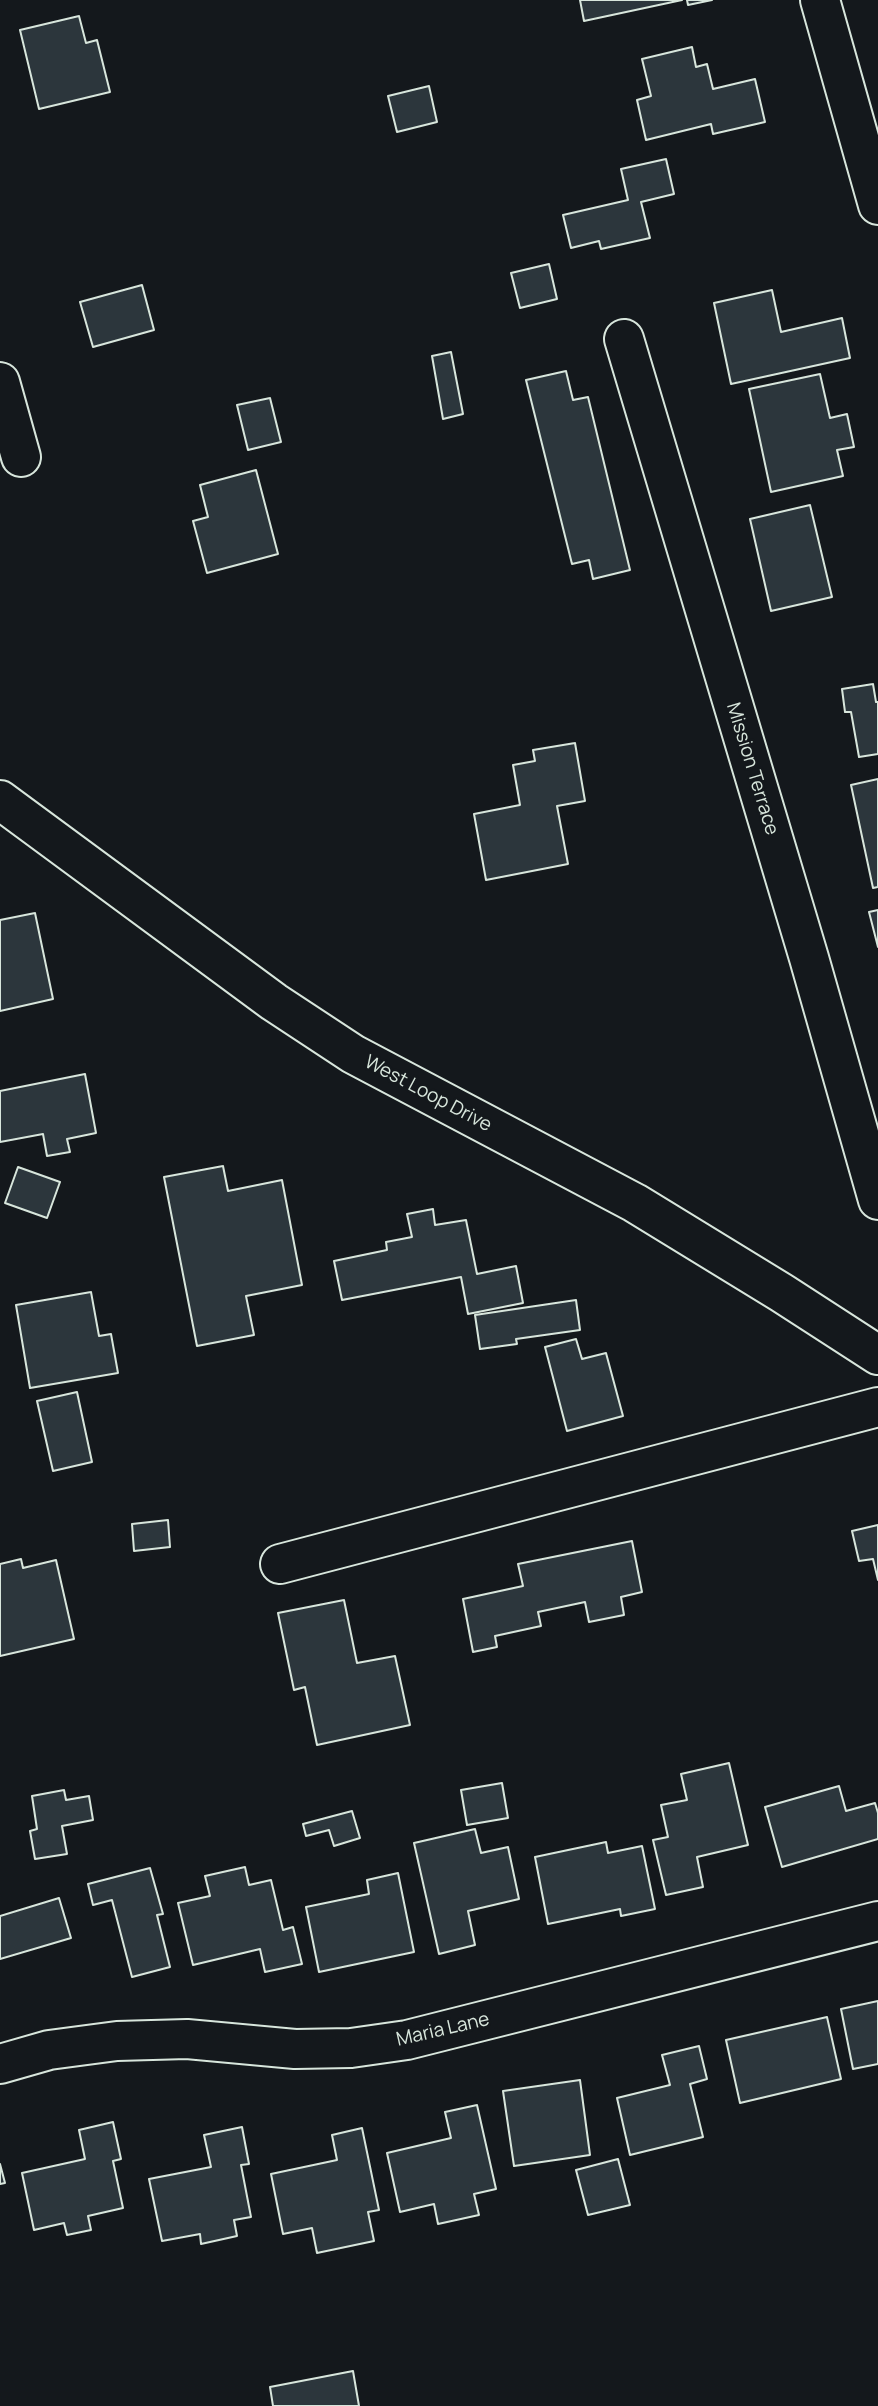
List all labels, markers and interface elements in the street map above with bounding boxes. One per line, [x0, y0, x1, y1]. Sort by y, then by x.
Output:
street label: Mission Terrace [721, 700, 783, 838]
street label: West Loop Drive [361, 1051, 495, 1137]
street label: Maria Lane [394, 2008, 492, 2052]

